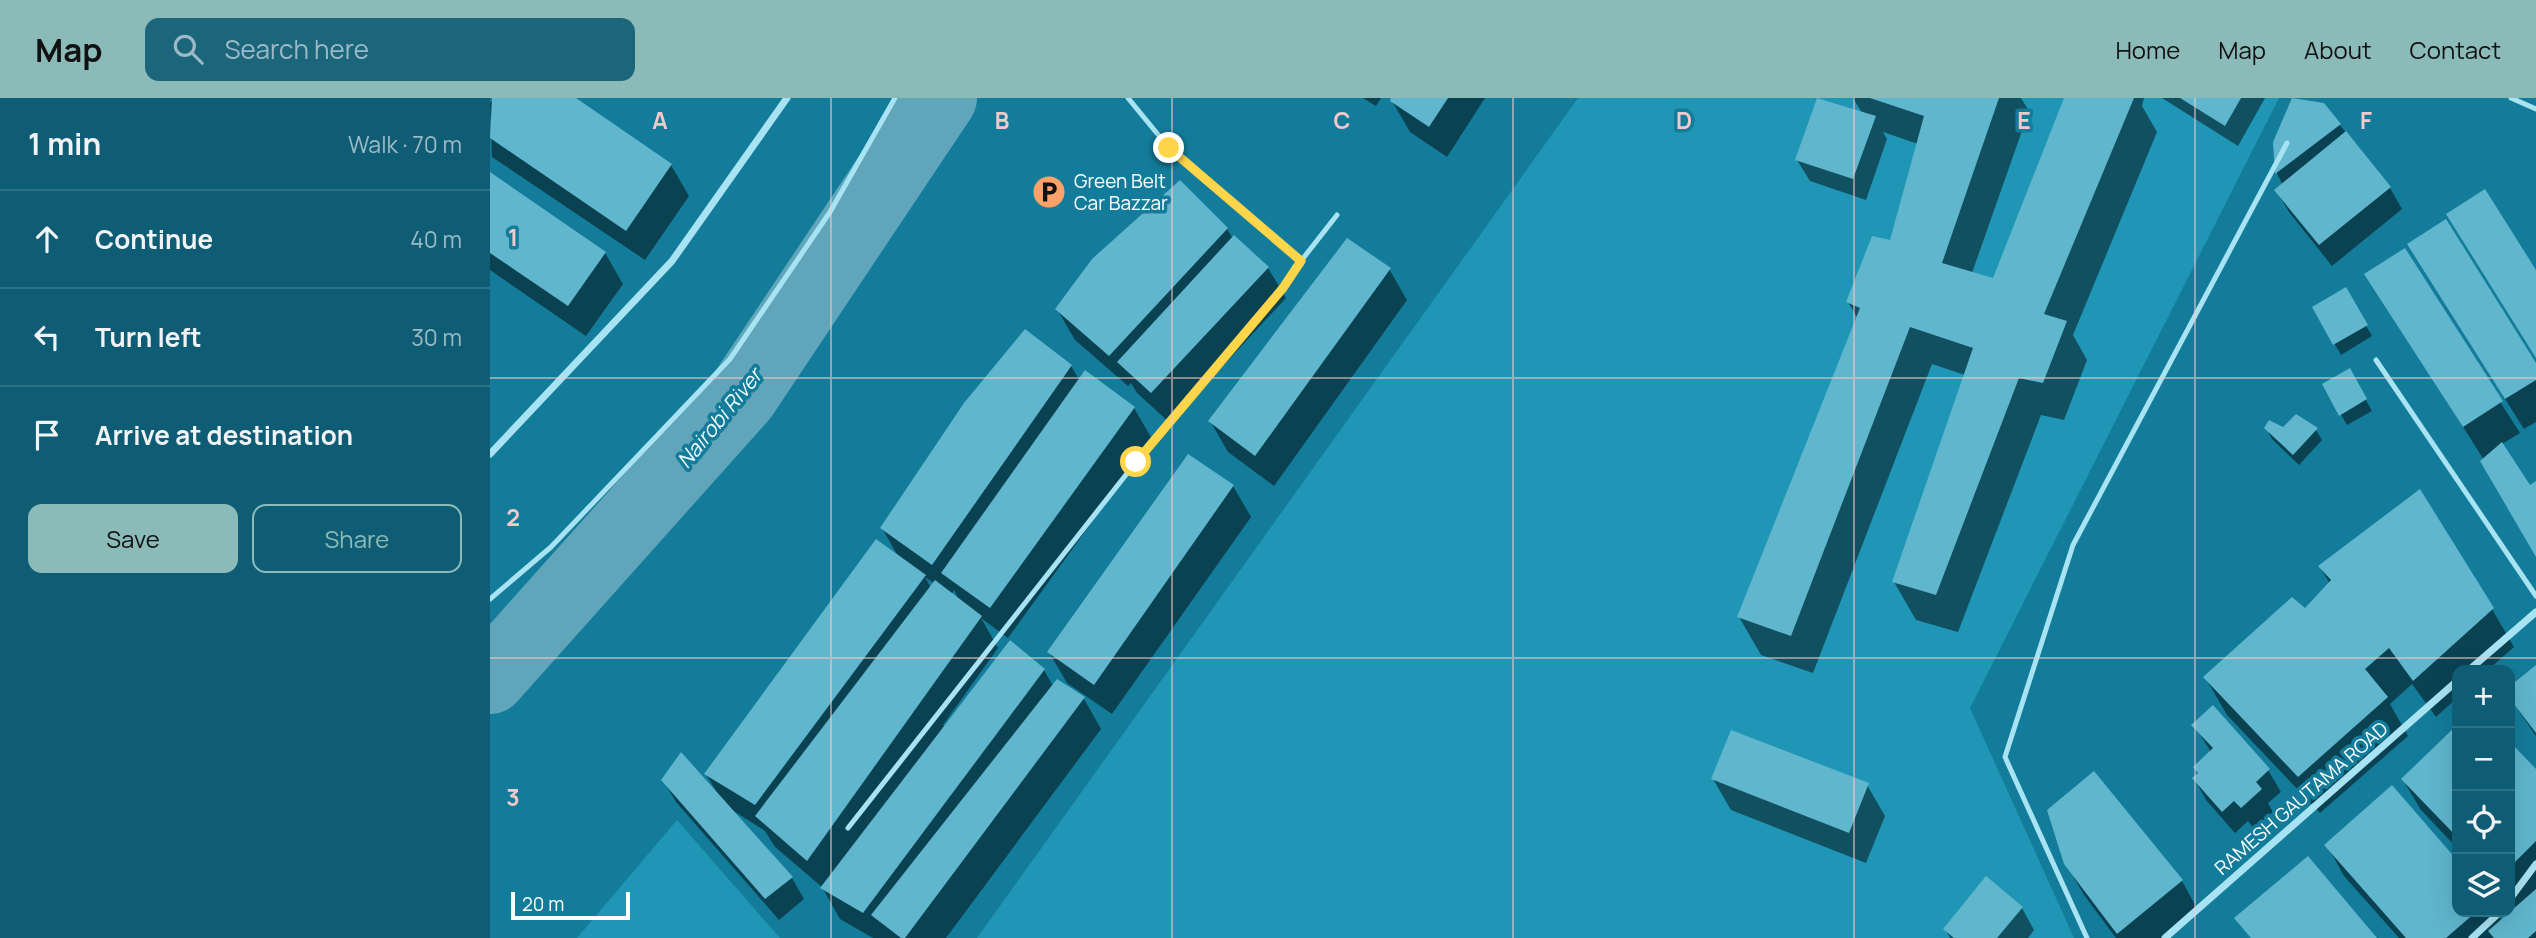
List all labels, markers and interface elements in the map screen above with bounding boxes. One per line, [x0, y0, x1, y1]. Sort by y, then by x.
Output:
search box [145, 18, 635, 81]
text: Map [35, 27, 103, 72]
icon: search [169, 30, 207, 68]
text: Search here [225, 31, 369, 67]
text: Home [2115, 33, 2180, 66]
text: Map [2218, 33, 2266, 66]
text: About [2304, 33, 2372, 66]
text: Contact [2410, 33, 2501, 66]
text: A [652, 104, 668, 136]
text: B [995, 104, 1009, 136]
text: C [1334, 104, 1351, 136]
text: D [1676, 104, 1692, 136]
text: E [2017, 104, 2031, 136]
text: F [2360, 104, 2372, 136]
text: 1 min [28, 123, 101, 164]
text: Walk · 70 m [348, 128, 462, 160]
route end [1153, 132, 1184, 163]
place label: Green Belt Car Bazzar [1074, 168, 1168, 216]
parking icon: Green Belt Car Bazzar [1030, 173, 1068, 211]
icon: ahead [28, 220, 66, 258]
text: Continue [95, 221, 213, 257]
text: 1 [508, 221, 518, 253]
text: 40 m [410, 223, 462, 255]
icon: left [28, 318, 66, 356]
text: Turn left [95, 319, 202, 355]
text: 30 m [411, 321, 462, 353]
water label: Nairobi River [670, 360, 769, 474]
icon: arrive [28, 416, 66, 454]
text: Arrive at destination [95, 417, 353, 453]
route start [1120, 446, 1151, 477]
text: 2 [506, 501, 520, 533]
button: Save [28, 504, 238, 573]
button: Share [252, 504, 462, 573]
map controls [2452, 665, 2515, 917]
button: + [2452, 665, 2515, 728]
street label: RAMESH GAUTAMA ROAD [2209, 715, 2393, 881]
button: − [2452, 728, 2515, 791]
text: 3 [506, 781, 520, 813]
button: locate [2452, 791, 2515, 854]
button: layers [2452, 854, 2515, 917]
scale bar [511, 889, 630, 921]
text: 20 m [522, 891, 564, 917]

